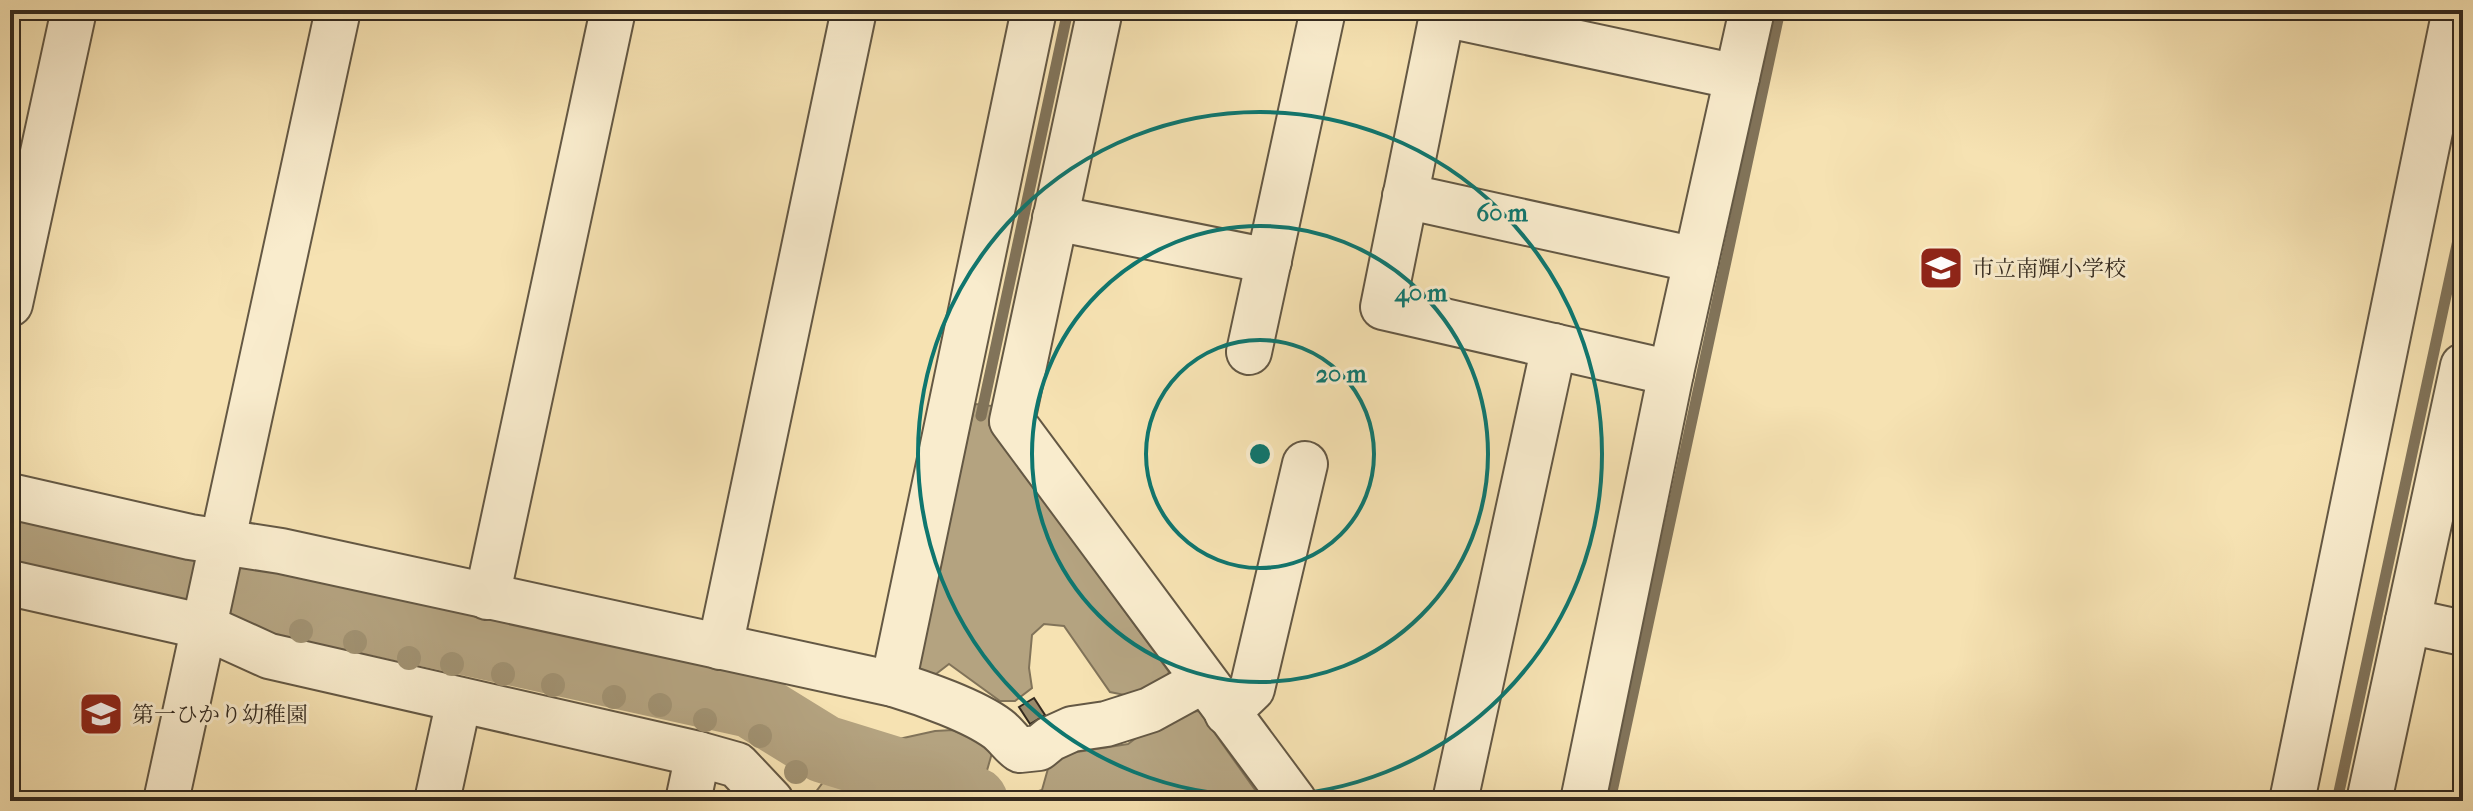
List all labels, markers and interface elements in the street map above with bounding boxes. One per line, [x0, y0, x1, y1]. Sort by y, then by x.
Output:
text: 60 m [1476, 199, 1529, 227]
school or university icon: 市立南輝小学校 [1917, 244, 1965, 292]
place label: 市立南輝小学校 [1972, 256, 2126, 282]
text: 40 m [1394, 279, 1448, 308]
text: 20 m [1316, 360, 1367, 388]
centre of rings [1246, 440, 1274, 468]
school or university icon: 第一ひかり幼稚園 [77, 690, 125, 738]
place label: 第一ひかり幼稚園 [132, 702, 308, 728]

